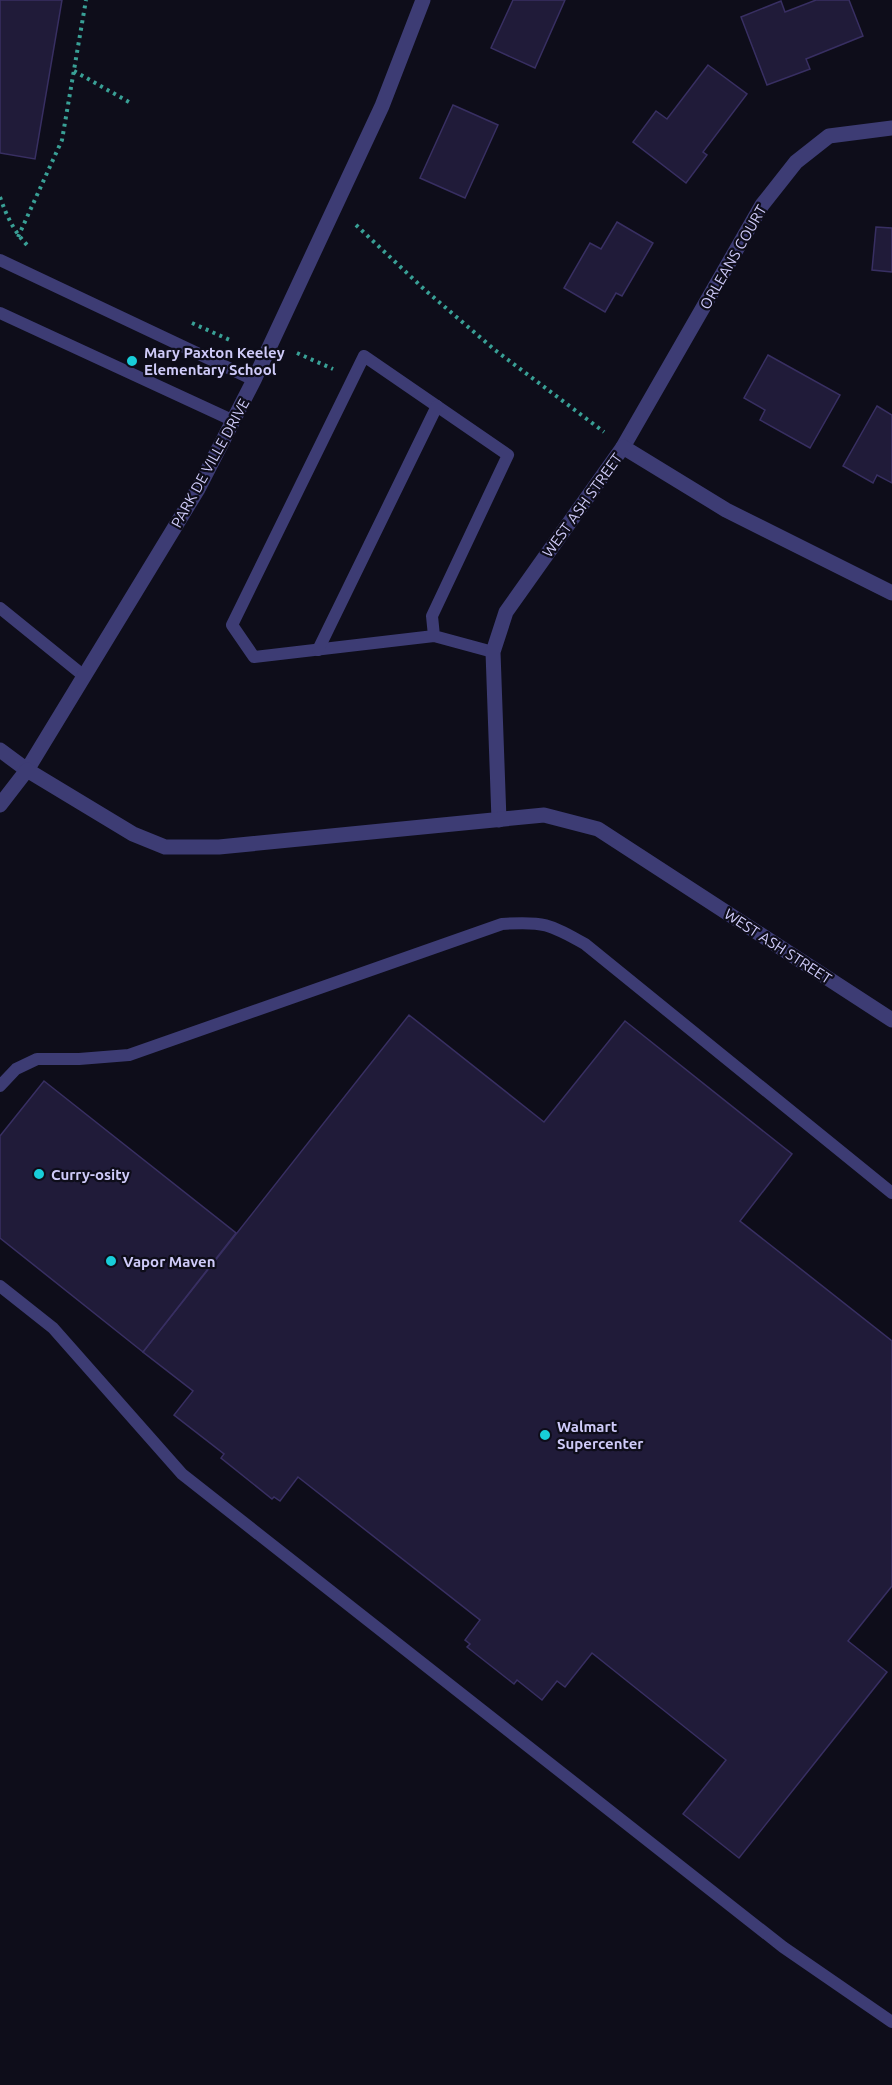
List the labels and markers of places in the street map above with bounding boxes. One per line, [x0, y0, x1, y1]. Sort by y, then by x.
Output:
place label: Mary Paxton Keeley Elementary School [144, 344, 285, 378]
marker: Mary Paxton Keeley Elementary School [125, 354, 139, 368]
place label: Curry-osity [51, 1166, 130, 1183]
marker: Curry-osity [32, 1167, 46, 1181]
place label: Vapor Maven [123, 1253, 215, 1270]
marker: Vapor Maven [104, 1254, 118, 1268]
place label: Walmart Supercenter [557, 1418, 644, 1452]
marker: Walmart Supercenter [538, 1428, 552, 1442]

